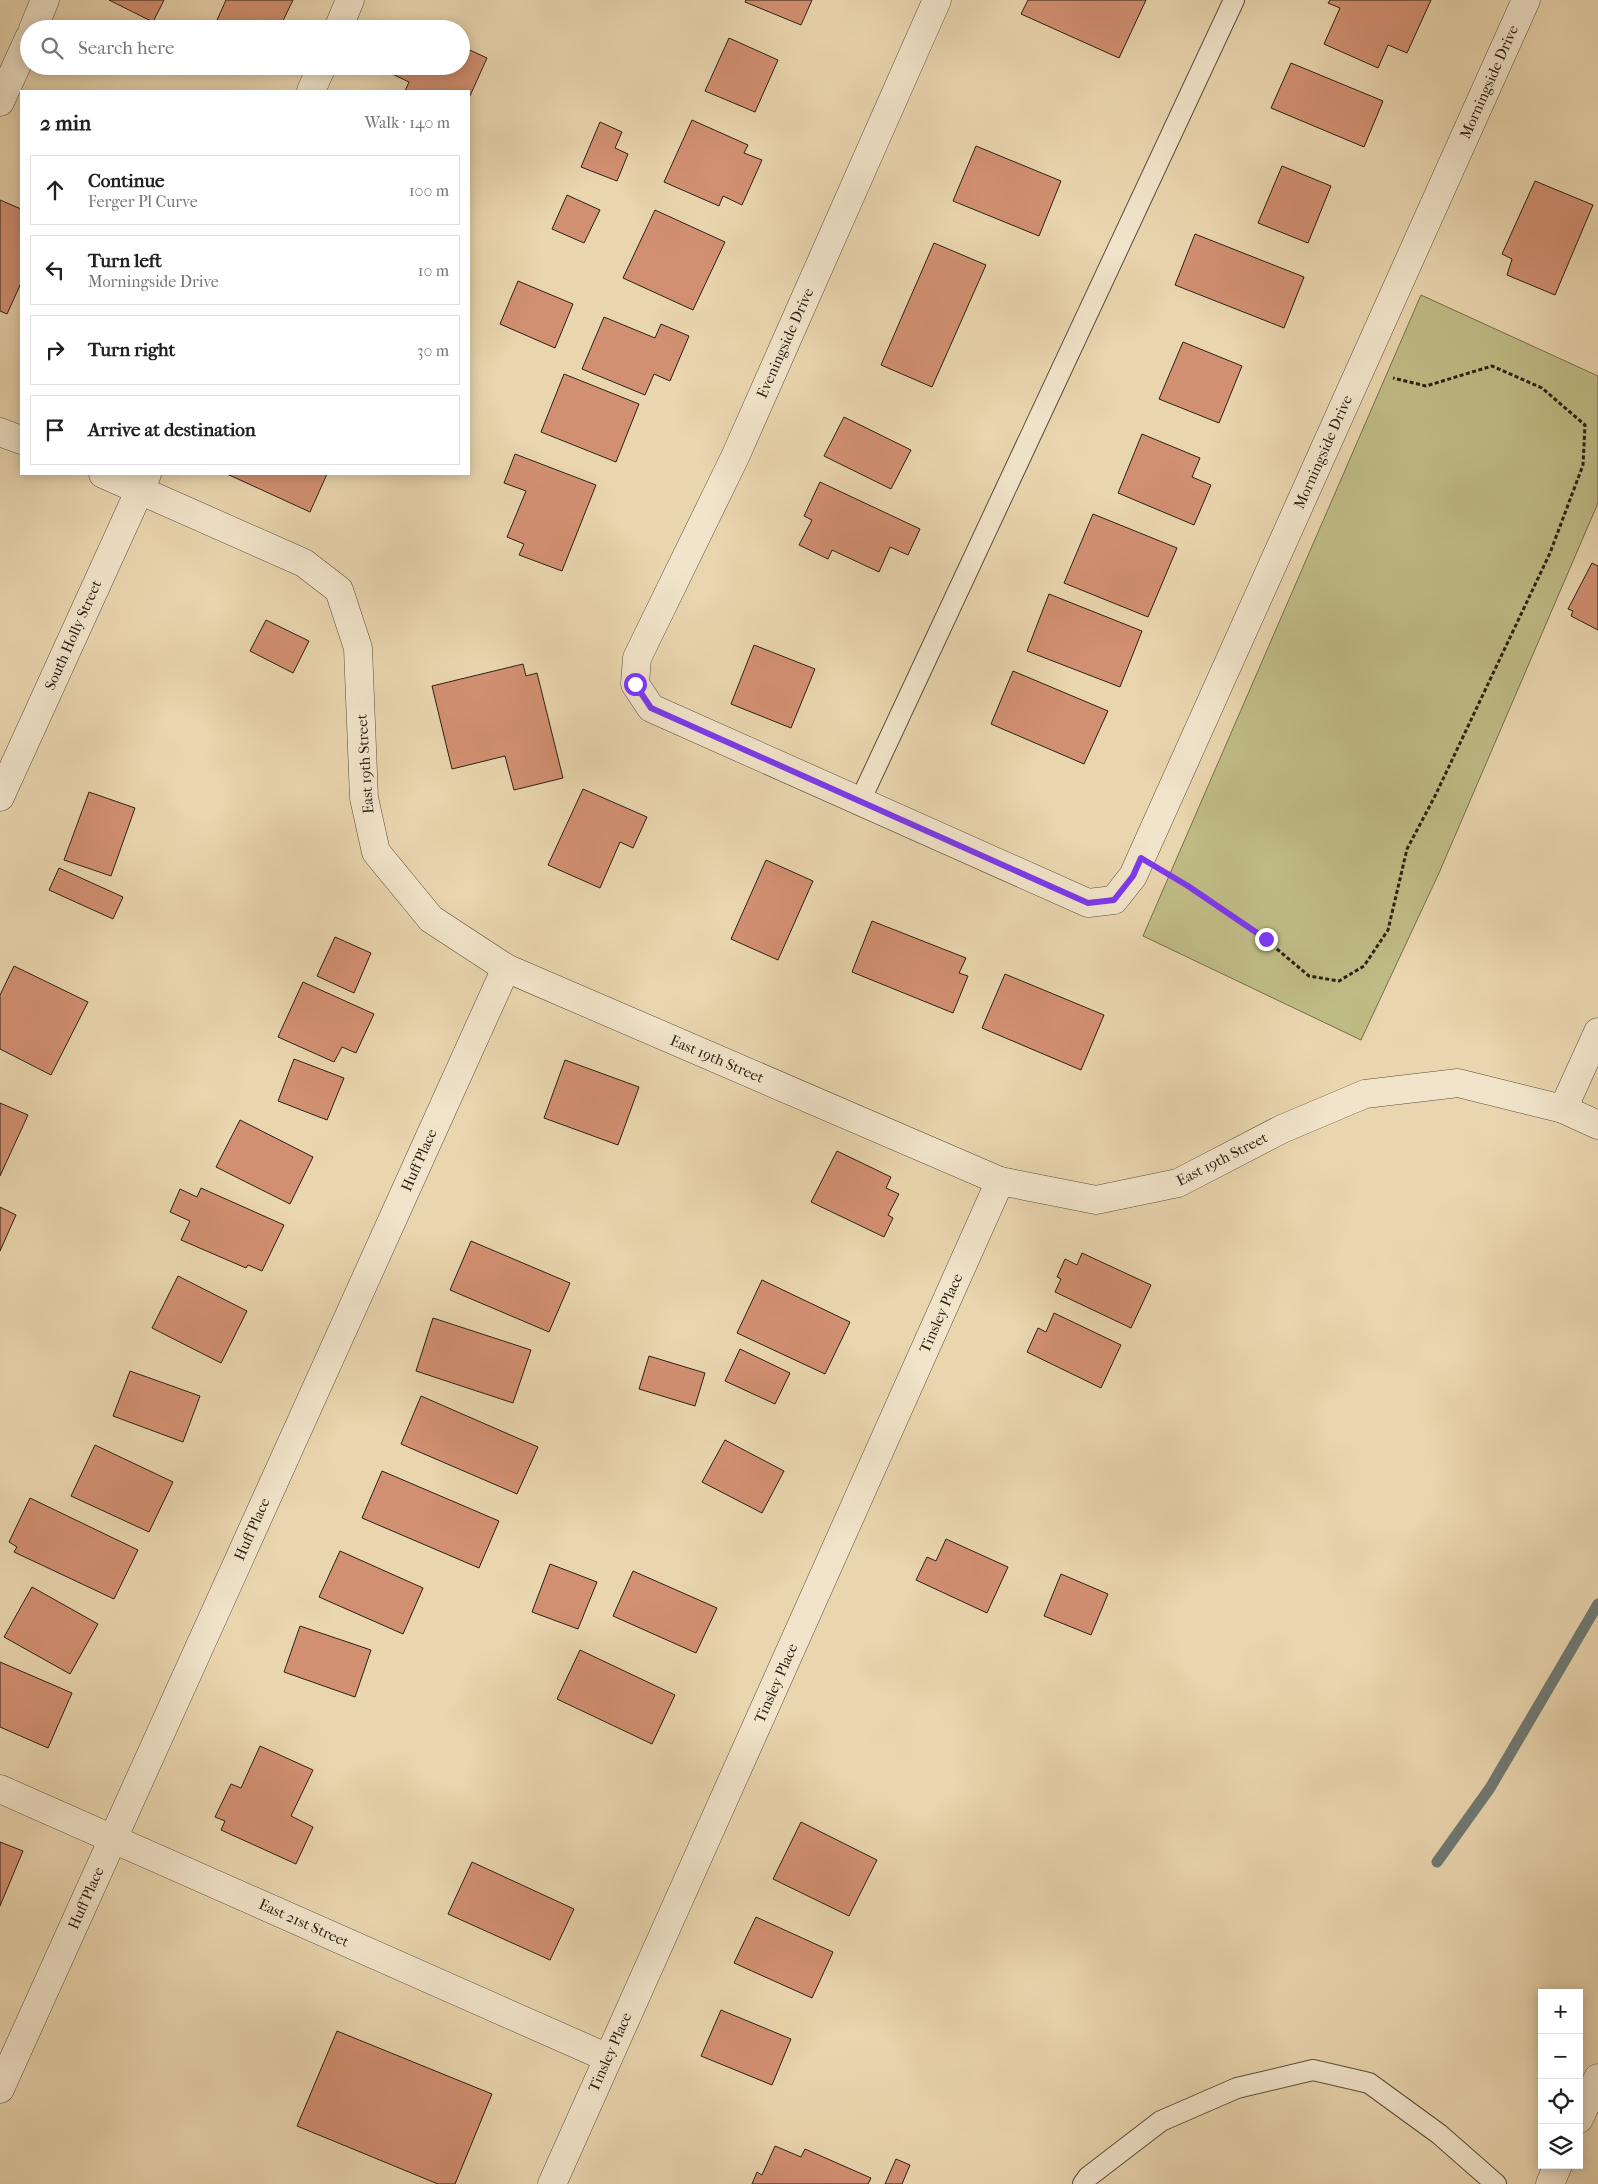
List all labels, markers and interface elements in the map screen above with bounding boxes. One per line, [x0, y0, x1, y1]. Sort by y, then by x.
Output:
search box [20, 20, 470, 75]
street label: Morningside Drive [1456, 22, 1522, 142]
icon: search [38, 34, 66, 62]
text: Search here [78, 37, 174, 59]
text: 2 min [40, 111, 91, 135]
text: Walk · 140 m [365, 113, 450, 132]
text: Continue [88, 170, 164, 192]
icon: ahead [41, 176, 69, 204]
text: 100 m [409, 181, 449, 200]
text: Ferger Pl Curve [88, 192, 198, 211]
text: Turn left [88, 250, 162, 272]
icon: left [41, 256, 69, 284]
text: 10 m [418, 261, 449, 280]
text: Morningside Drive [88, 272, 219, 291]
street label: Eveningside Drive [753, 285, 818, 401]
icon: right [41, 336, 69, 364]
text: Turn right [88, 339, 175, 361]
text: 30 m [417, 341, 449, 360]
street label: Morningside Drive [1290, 392, 1356, 512]
icon: arrive [41, 416, 69, 444]
text: Arrive at destination [88, 419, 256, 441]
street label: South Holly Street [41, 577, 106, 693]
route start [624, 673, 647, 696]
street label: East 19th Street [352, 713, 377, 815]
route end [1255, 928, 1278, 951]
street label: East 19th Street [667, 1031, 767, 1087]
street label: Huff Place [397, 1125, 441, 1194]
street label: East 19th Street [1173, 1128, 1271, 1190]
street label: Tinsley Place [915, 1270, 967, 1356]
street label: Huff Place [230, 1494, 274, 1563]
street label: Tinsley Place [750, 1640, 802, 1726]
street label: Huff Place [64, 1863, 108, 1932]
street label: East 21st Street [256, 1895, 353, 1951]
map controls [1538, 1989, 1583, 2169]
button: + [1538, 1989, 1583, 2034]
street label: Tinsley Place [584, 2009, 636, 2095]
button: − [1538, 2034, 1583, 2079]
button: locate [1538, 2079, 1583, 2124]
button: layers [1538, 2124, 1583, 2169]

